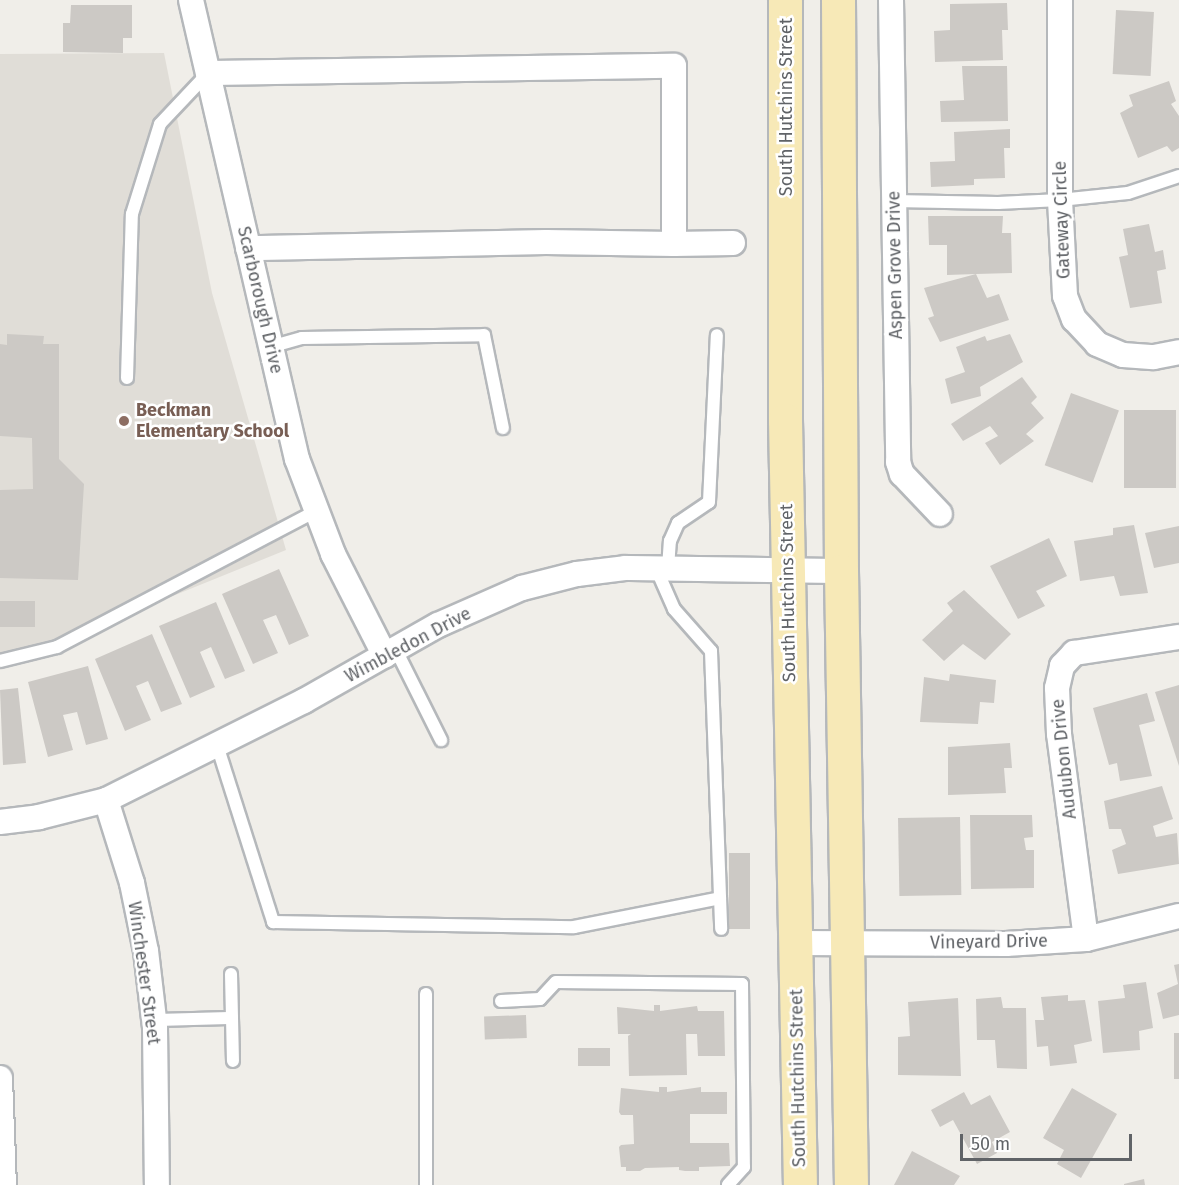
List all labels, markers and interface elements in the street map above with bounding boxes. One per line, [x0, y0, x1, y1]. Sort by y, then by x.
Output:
street label: South Hutchins Street [775, 18, 797, 196]
street label: Gateway Circle [1049, 161, 1075, 279]
street label: Aspen Grove Drive [883, 191, 907, 339]
street label: Scarborough Drive [233, 224, 287, 376]
place label: Beckman Elementary School [136, 400, 289, 442]
marker: Beckman Elementary School [117, 414, 131, 428]
street label: South Hutchins Street [776, 504, 800, 682]
street label: Wimbledon Drive [341, 603, 475, 687]
street label: Audubon Drive [1047, 698, 1081, 820]
street label: Winchester Street [123, 900, 165, 1046]
street label: Vineyard Drive [930, 930, 1048, 954]
street label: South Hutchins Street [786, 989, 810, 1167]
scale bar [963, 1122, 1136, 1160]
text: 50 m [971, 1133, 1010, 1155]

